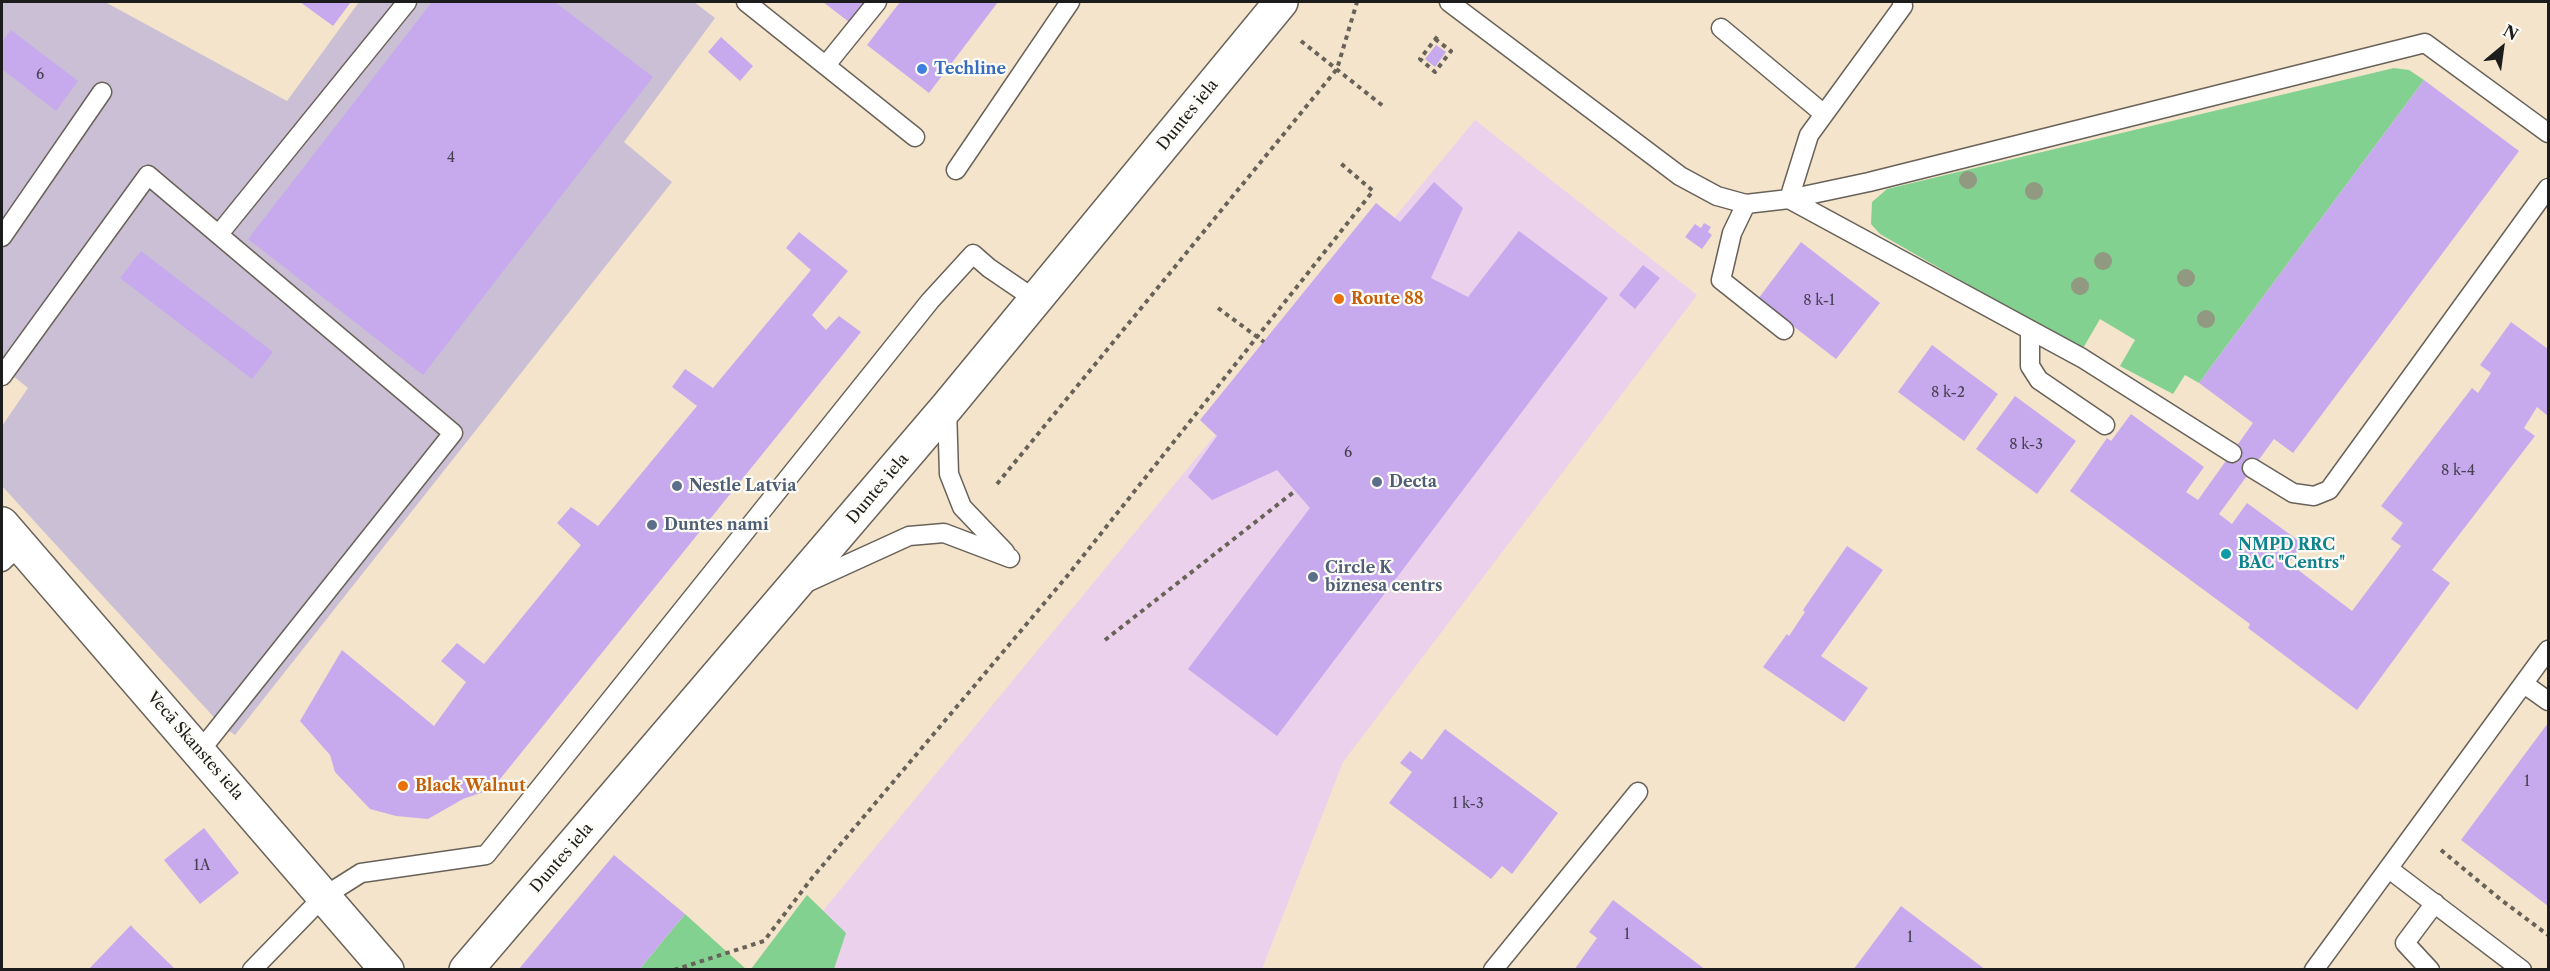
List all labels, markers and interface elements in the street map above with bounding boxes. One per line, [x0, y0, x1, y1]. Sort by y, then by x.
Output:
north arrow [2472, 18, 2532, 78]
text: N [2500, 20, 2522, 44]
place label: Techline [934, 59, 1006, 79]
marker: Techline [915, 62, 929, 76]
house number: 6 [36, 67, 44, 83]
street label: Duntes iela [1154, 76, 1222, 154]
house number: 4 [447, 150, 455, 166]
place label: Route 88 [1351, 289, 1424, 309]
marker: Route 88 [1332, 292, 1346, 306]
house number: 8 k-1 [1803, 293, 1835, 309]
house number: 8 k-2 [1931, 385, 1965, 401]
house number: 8 k-3 [2009, 437, 2043, 453]
house number: 6 [1344, 445, 1352, 461]
street label: Duntes iela [843, 450, 913, 528]
house number: 8 k-4 [2441, 463, 2475, 479]
place label: Decta [1389, 472, 1437, 492]
marker: Decta [1370, 475, 1384, 489]
place label: Nestle Latvia [689, 476, 797, 496]
marker: Nestle Latvia [670, 479, 684, 493]
place label: Duntes nami [664, 515, 769, 535]
marker: Duntes nami [645, 518, 659, 532]
place label: NMPD RRC BAC "Centrs" [2238, 535, 2345, 573]
marker: NMPD RRC BAC "Centrs" [2219, 547, 2233, 561]
place label: Circle K biznesa centrs [1325, 558, 1442, 596]
marker: Circle K biznesa centrs [1306, 570, 1320, 584]
street label: Vecā Skanstes iela [143, 688, 247, 804]
house number: 1 [2524, 774, 2530, 790]
place label: Black Walnut [415, 776, 526, 796]
marker: Black Walnut [396, 779, 410, 793]
house number: 1 k-3 [1452, 796, 1484, 812]
street label: Duntes iela [527, 819, 597, 897]
house number: 1A [194, 858, 210, 874]
house number: 1 [1624, 927, 1630, 943]
house number: 1 [1907, 930, 1913, 946]

